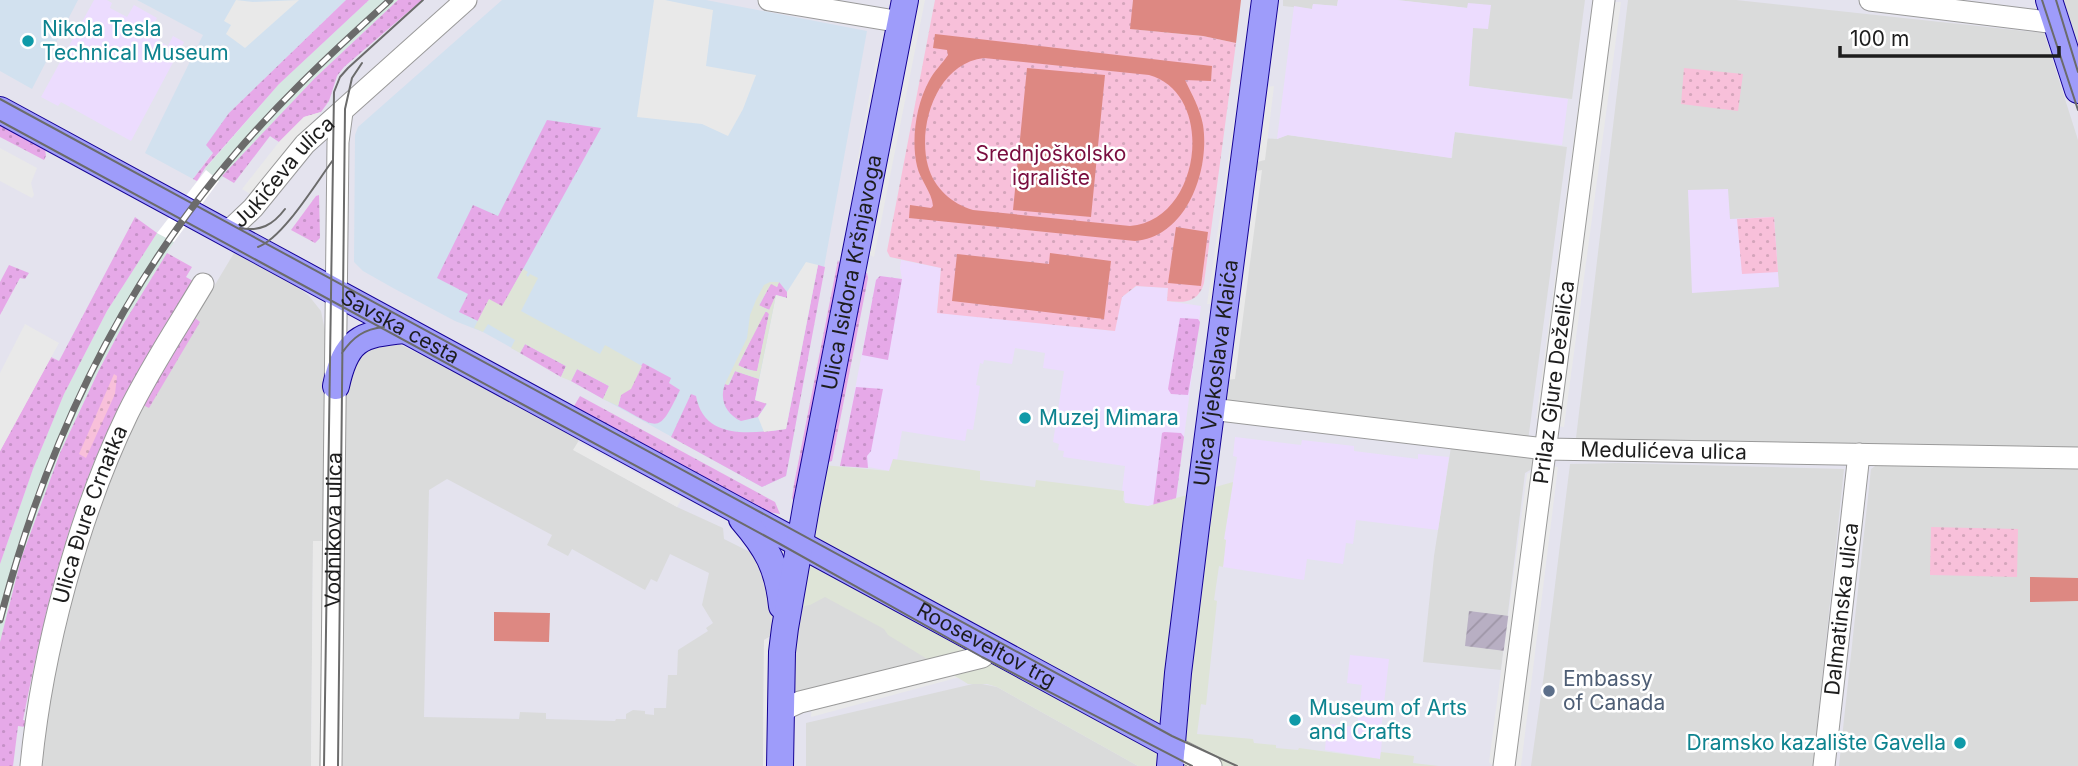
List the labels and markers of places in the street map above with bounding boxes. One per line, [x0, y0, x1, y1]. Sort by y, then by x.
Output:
place label: Nikola Tesla Technical Museum [42, 16, 229, 65]
marker: Nikola Tesla Technical Museum [20, 33, 36, 49]
place label: Muzej Mimara [1039, 405, 1179, 430]
marker: Muzej Mimara [1017, 410, 1033, 426]
place label: Embassy of Canada [1563, 666, 1665, 715]
marker: Embassy of Canada [1541, 683, 1557, 699]
place label: Museum of Arts and Crafts [1309, 695, 1467, 744]
marker: Museum of Arts and Crafts [1287, 712, 1303, 728]
place label: Dramsko kazalište Gavella [1687, 730, 1946, 755]
marker: Dramsko kazalište Gavella [1952, 735, 1968, 751]

